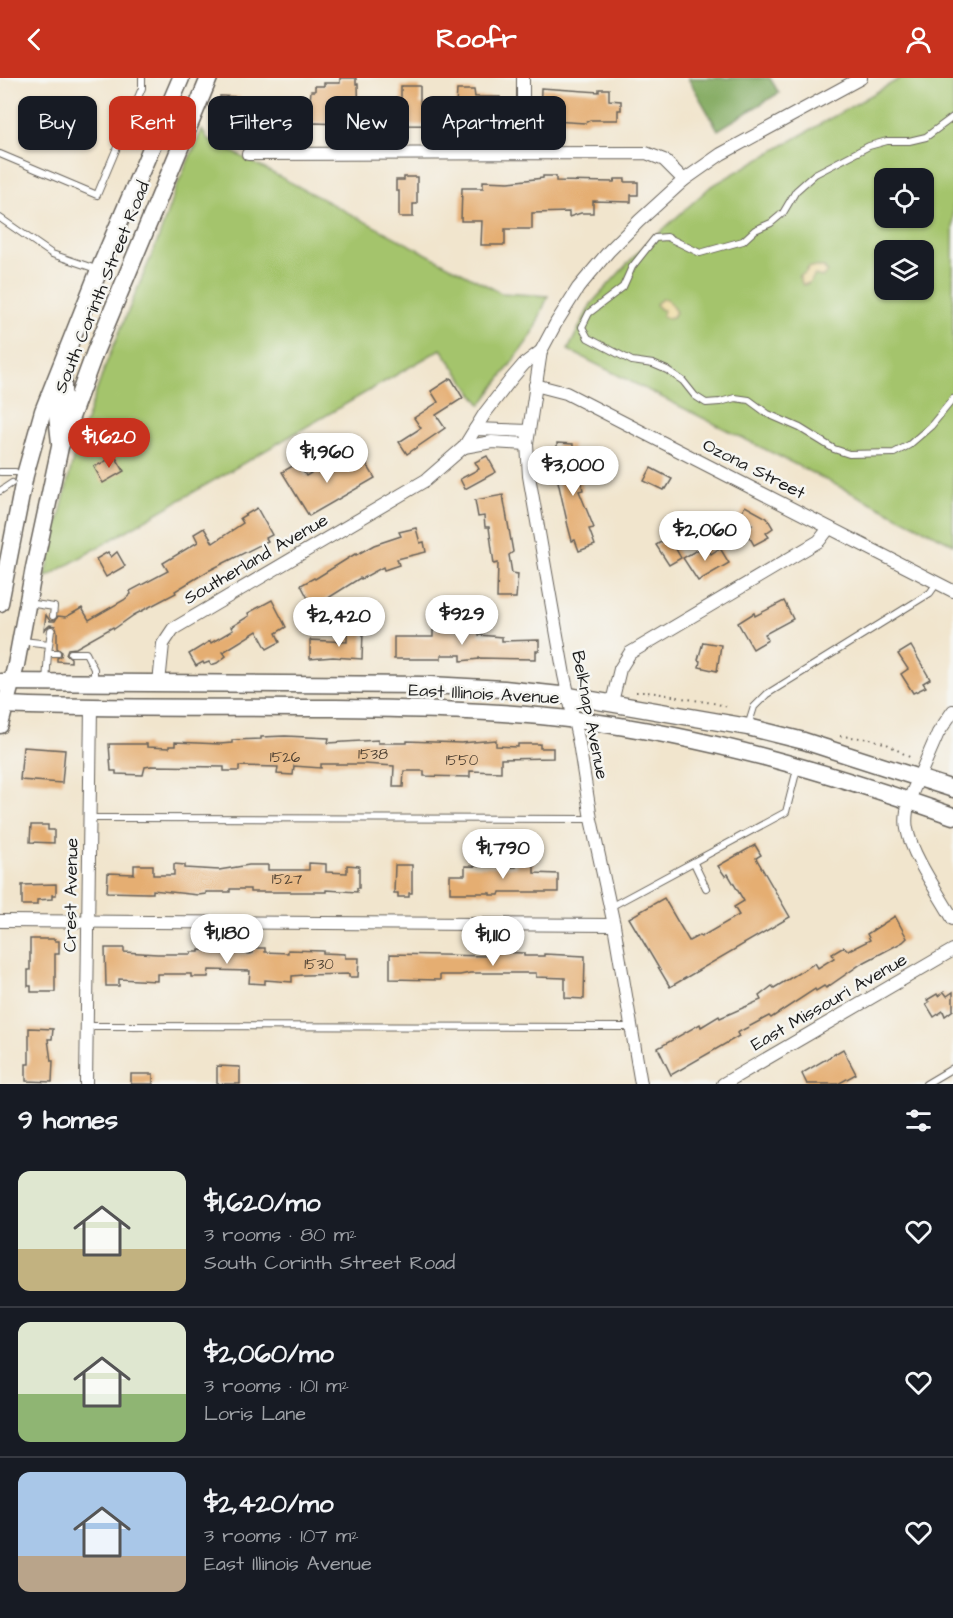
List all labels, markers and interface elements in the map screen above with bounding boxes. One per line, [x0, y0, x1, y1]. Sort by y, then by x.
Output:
text: Roofr [436, 20, 517, 58]
icon: back [18, 23, 51, 56]
icon: person [902, 23, 935, 56]
chip: Buy [18, 96, 97, 150]
chip: Rent [109, 96, 196, 150]
chip: Filters [208, 96, 313, 150]
chip: New [325, 96, 409, 150]
chip: Apartment [421, 96, 566, 150]
map controls [874, 168, 934, 300]
button: locate [874, 168, 934, 228]
street label: South Corinth Street Road [48, 177, 156, 397]
button: layers [874, 240, 934, 300]
pin: $1,620 [60, 418, 158, 469]
text: $1,620 [82, 423, 136, 451]
street label: Ozona Street [698, 432, 810, 506]
pin: $1,960 [278, 433, 376, 484]
text: $1,960 [300, 438, 354, 466]
pin: $3,000 [524, 446, 622, 497]
text: $3,000 [542, 451, 604, 479]
street label: Southerland Avenue [179, 507, 333, 610]
pin: $2,060 [656, 511, 754, 562]
text: $2,060 [673, 516, 737, 544]
pin: $929 [426, 595, 498, 646]
pin: $2,420 [290, 597, 388, 648]
text: $929 [439, 600, 485, 628]
text: $2,420 [307, 602, 371, 630]
street label: Belknap Avenue [565, 649, 615, 782]
street label: East Illinois Avenue [408, 678, 560, 710]
house number: 1538 [358, 744, 388, 765]
house number: 1526 [270, 747, 301, 768]
house number: 1550 [446, 750, 479, 771]
pin: $1,790 [454, 829, 552, 880]
text: $1,790 [476, 834, 530, 862]
street label: Crest Avenue [58, 837, 85, 952]
house number: 1527 [272, 869, 302, 890]
pin: $1,180 [178, 914, 276, 965]
pin: $1,110 [444, 916, 542, 967]
text: $1,180 [204, 919, 250, 947]
text: $1,110 [476, 921, 510, 949]
street label: East Missouri Avenue [746, 947, 912, 1057]
house number: 1530 [304, 954, 334, 975]
text: 9 homes [18, 1102, 118, 1138]
icon: filters [902, 1104, 935, 1137]
text: $1,620/mo [204, 1185, 321, 1221]
icon: home [66, 1195, 138, 1267]
icon: heart [902, 1215, 935, 1248]
text: 3 rooms · 80 m² [204, 1221, 357, 1249]
text: South Corinth Street Road [204, 1249, 455, 1277]
text: $2,060/mo [204, 1336, 334, 1372]
icon: home [66, 1346, 138, 1418]
icon: heart [902, 1366, 935, 1399]
text: 3 rooms · 101 m² [204, 1372, 349, 1400]
text: Loris Lane [204, 1400, 306, 1428]
text: $2,420/mo [204, 1486, 334, 1522]
icon: home [66, 1496, 138, 1568]
icon: heart [902, 1516, 935, 1549]
text: 3 rooms · 107 m² [204, 1522, 359, 1550]
text: East Illinois Avenue [204, 1550, 372, 1578]

